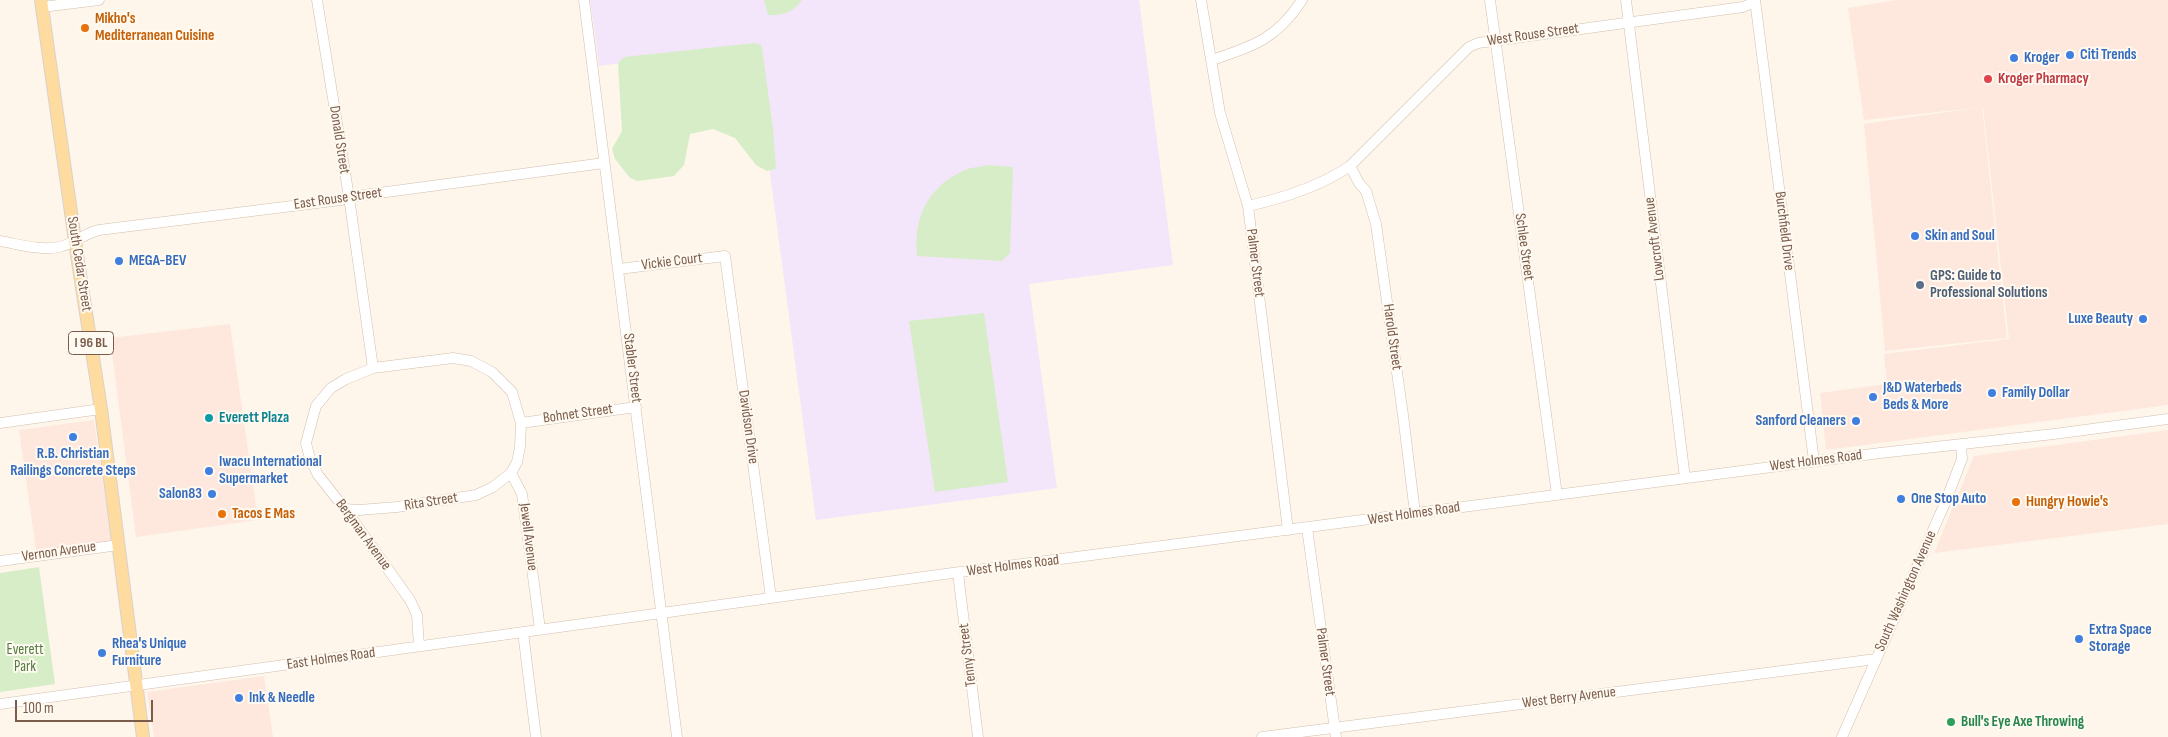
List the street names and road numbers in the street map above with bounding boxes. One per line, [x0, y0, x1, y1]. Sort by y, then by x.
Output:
street label: West Rouse Street [1486, 20, 1580, 50]
street label: Donald Street [325, 105, 353, 175]
street label: East Rouse Street [293, 184, 383, 214]
street label: Burchfield Drive [1770, 190, 1798, 272]
street label: Lowcroft Avenue [1641, 196, 1669, 282]
street label: Schlee Street [1510, 212, 1538, 282]
street label: South Cedar Street [63, 215, 95, 313]
street label: Palmer Street [1242, 228, 1268, 298]
street label: Vickie Court [641, 249, 703, 275]
street label: Harold Street [1378, 303, 1406, 371]
road number: I 96 BL [68, 332, 114, 354]
street label: Stabler Street [619, 332, 645, 404]
street label: Davidson Drive [734, 389, 762, 465]
street label: Bohnet Street [542, 400, 614, 428]
street label: West Holmes Road [1769, 446, 1863, 476]
street label: Rita Street [403, 489, 459, 515]
street label: Bergman Avenue [331, 496, 395, 574]
street label: West Holmes Road [1367, 499, 1461, 529]
street label: Jewell Avenue [515, 502, 541, 572]
street label: South Washington Avenue [1871, 528, 1941, 654]
street label: Vernon Avenue [21, 538, 97, 566]
street label: West Holmes Road [966, 551, 1060, 581]
street label: Tenny Street [955, 622, 981, 688]
street label: Palmer Street [1311, 627, 1339, 697]
street label: East Holmes Road [286, 644, 376, 674]
street label: West Berry Avenue [1521, 683, 1617, 713]

